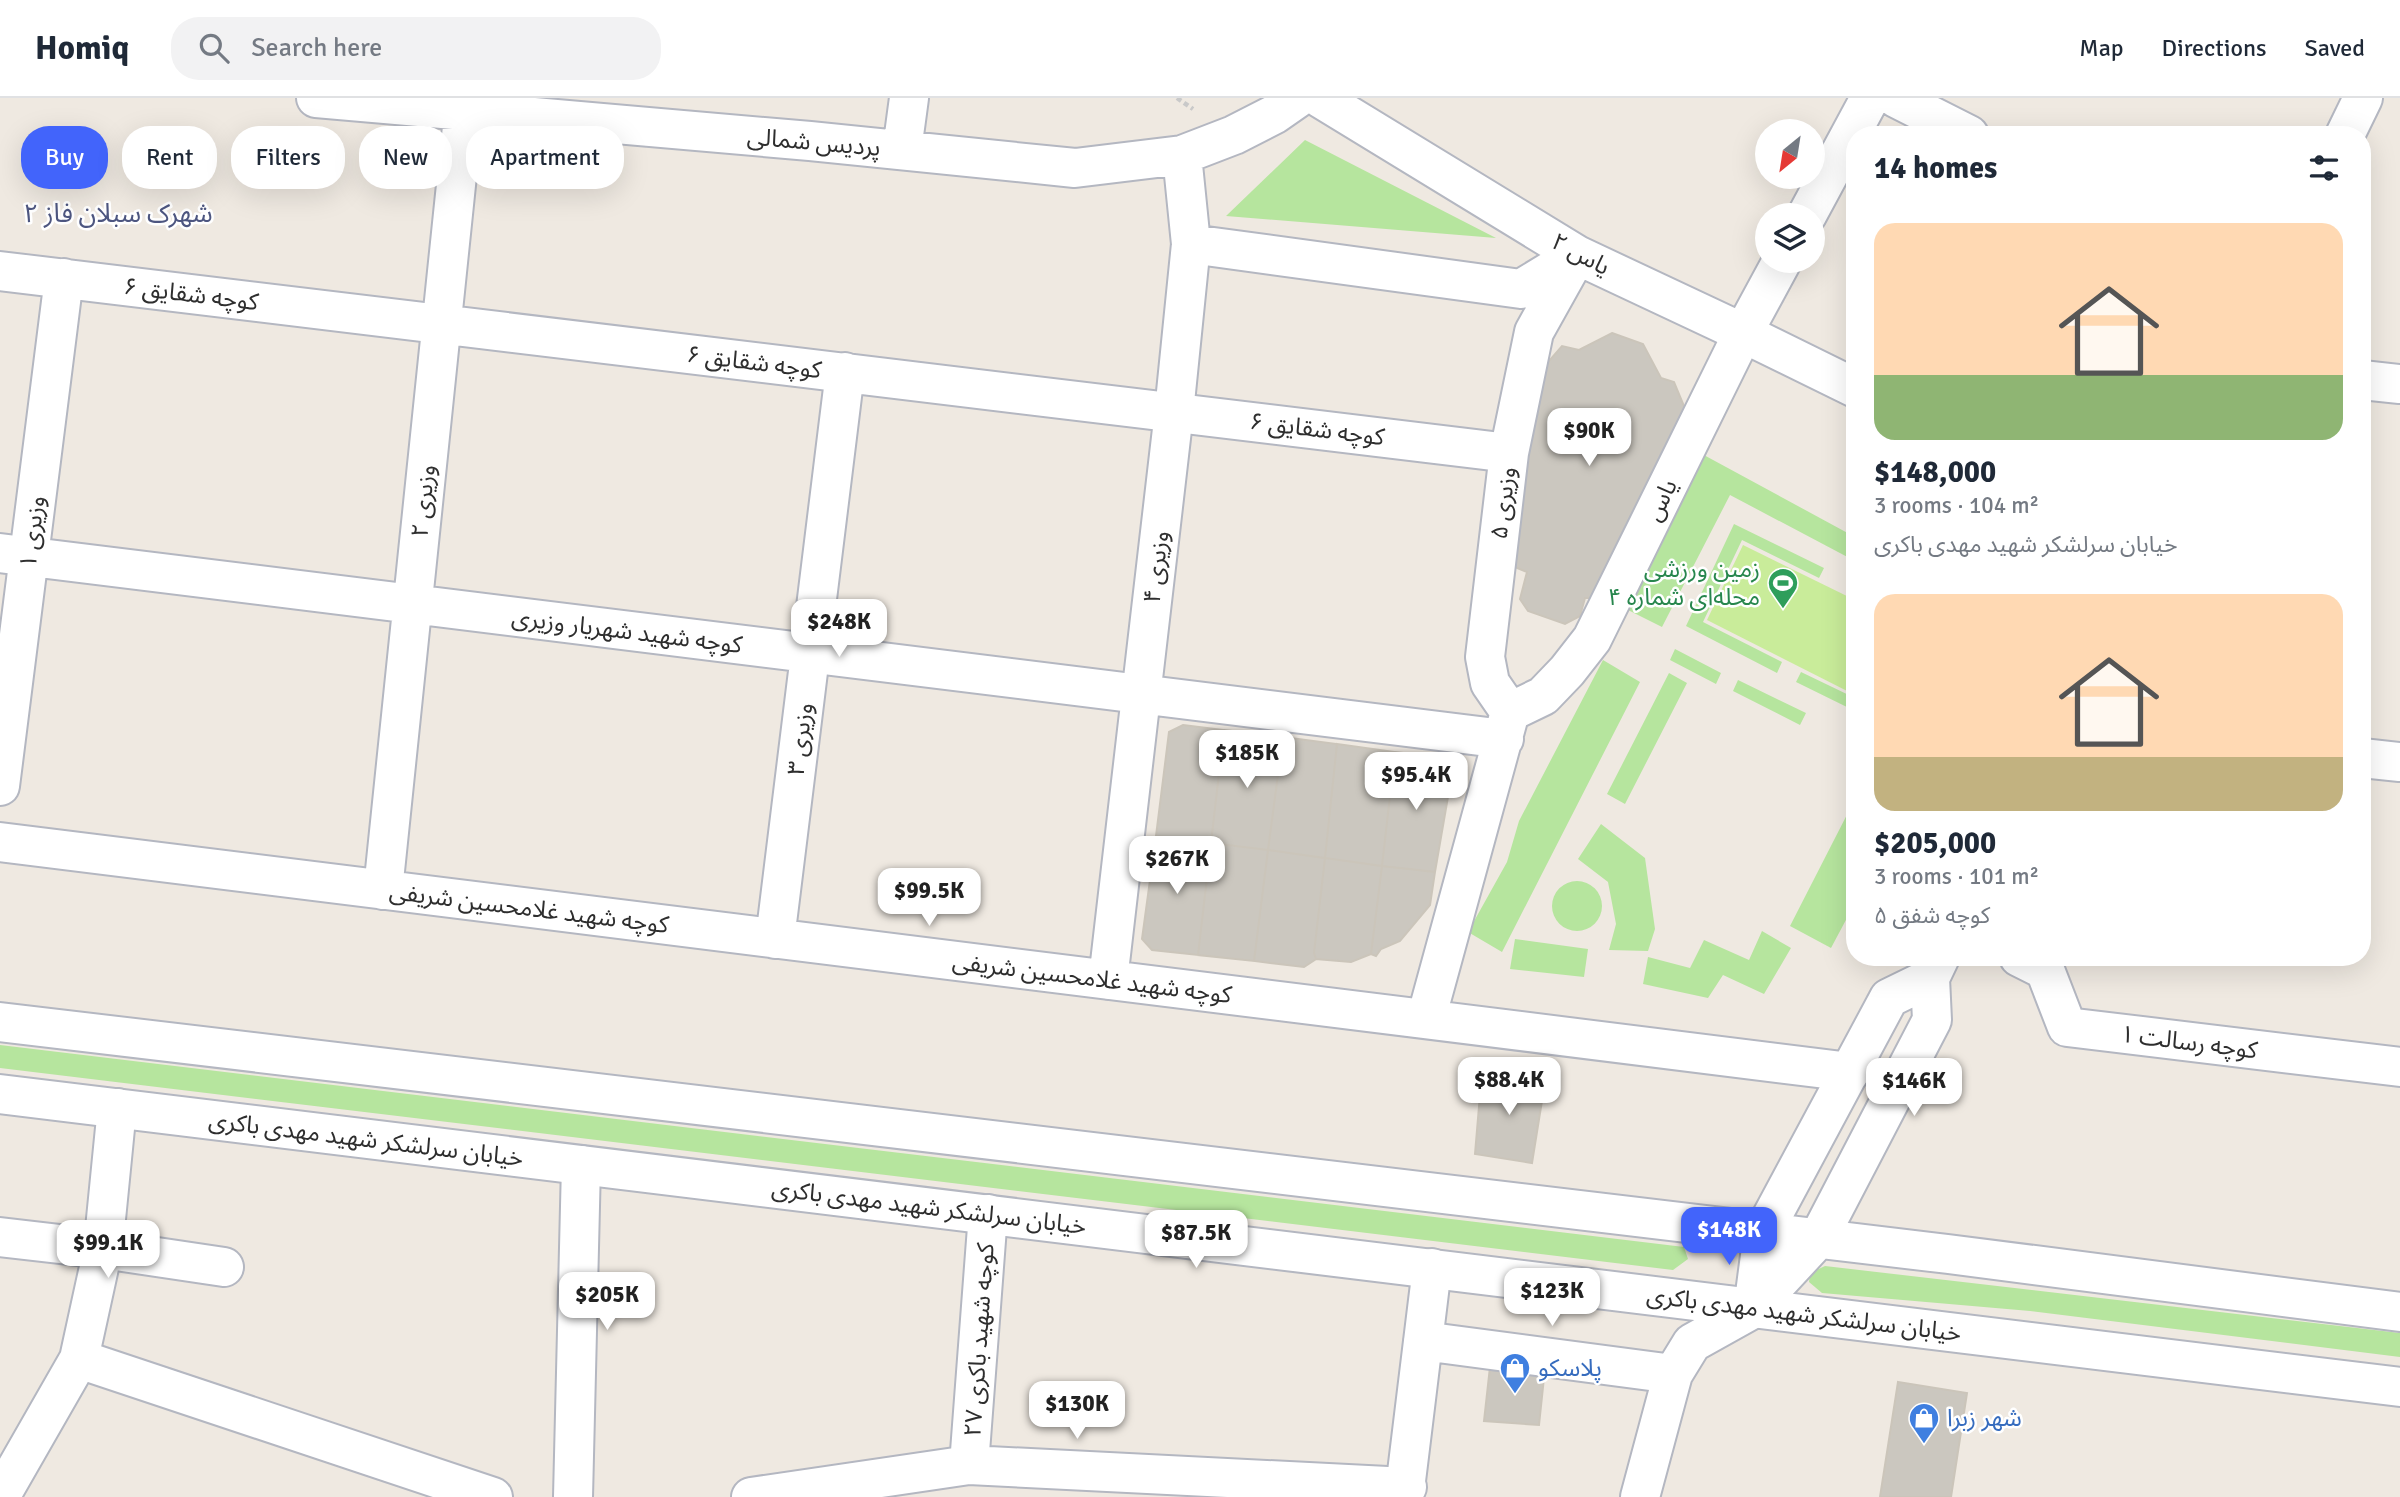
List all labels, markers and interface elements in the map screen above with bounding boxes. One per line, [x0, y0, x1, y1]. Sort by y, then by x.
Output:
search box [171, 17, 661, 80]
text: Homiq [35, 28, 129, 69]
icon: search [195, 29, 233, 67]
text: Search here [251, 32, 382, 64]
text: Map [2079, 33, 2124, 63]
text: Directions [2162, 33, 2267, 63]
text: Saved [2305, 33, 2365, 63]
north arrow [1755, 119, 1825, 189]
map controls [1755, 119, 1825, 273]
street label: پردیس شمالی [746, 121, 882, 163]
chip: Buy [21, 126, 108, 189]
chip: Rent [122, 126, 217, 189]
chip: Filters [231, 126, 345, 189]
chip: New [359, 126, 452, 189]
chip: Apartment [466, 126, 624, 189]
icon: filters [2305, 149, 2343, 187]
text: 14 homes [1874, 150, 1997, 187]
district label: شهرک سبلان فاز ۲ [23, 198, 213, 230]
button: layers [1755, 203, 1825, 273]
street label: یاس ۲ [1546, 226, 1616, 282]
icon: home [2046, 268, 2172, 394]
street label: کوچه شقایق ۶ [122, 271, 261, 317]
street label: کوچه شقایق ۶ [685, 339, 824, 385]
street label: کوچه شقایق ۶ [1248, 406, 1387, 452]
pin: $90K [1548, 408, 1630, 468]
text: $90K [1563, 416, 1615, 445]
text: $148,000 [1874, 454, 1996, 491]
street label: وزیری ۲ [404, 463, 442, 539]
street label: وزیری ۵ [1484, 465, 1522, 541]
street label: یاس [1638, 474, 1684, 526]
text: 3 rooms · 104 m² [1874, 491, 2039, 520]
street label: وزیری ۱ [13, 494, 51, 570]
street label: وزیری ۴ [1137, 529, 1175, 605]
text: خیابان سرلشکر شهید مهدی باکری [1874, 530, 2178, 559]
place label: زمین ورزشی محله‌ای شماره ۴ [1608, 554, 1760, 612]
sports icon: زمین ورزشی محله‌ای شماره ۴ [1766, 566, 1800, 610]
pin: $248K [790, 600, 888, 659]
street label: کوچه شهید شهریار وزیری [510, 602, 745, 660]
text: $248K [807, 607, 871, 636]
icon: home [2046, 639, 2172, 765]
street label: وزیری ۳ [781, 701, 819, 777]
pin: $185K [1198, 730, 1296, 790]
text: $185K [1215, 738, 1279, 767]
pin: $95.4K [1359, 752, 1473, 812]
text: $95.4K [1381, 760, 1451, 789]
text: $205,000 [1874, 825, 1996, 862]
pin: $267K [1128, 836, 1226, 896]
text: $267K [1145, 844, 1209, 873]
text: 3 rooms · 101 m² [1874, 862, 2039, 891]
pin: $99.5K [872, 868, 986, 928]
street label: کوچه شهید غلامحسین شریفی [388, 876, 671, 940]
text: $99.5K [894, 876, 964, 905]
text: کوچه شفق ۵ [1874, 901, 1990, 930]
street label: کوچه شهید غلامحسین شریفی [951, 946, 1234, 1010]
street label: کوچه رسالت ۱ [2119, 1019, 2260, 1065]
pin: $88.4K [1452, 1058, 1566, 1117]
pin: $146K [1865, 1058, 1963, 1118]
text: $88.4K [1474, 1065, 1544, 1094]
text: $146K [1882, 1066, 1946, 1095]
street label: خیابان سرلشکر شهید مهدی باکری [207, 1105, 525, 1173]
street label: خیابان سرلشکر شهید مهدی باکری [770, 1173, 1088, 1241]
pin: $148K [1680, 1208, 1778, 1267]
pin: $87.5K [1139, 1210, 1253, 1270]
text: $148K [1697, 1215, 1761, 1244]
text: $87.5K [1161, 1218, 1231, 1247]
pin: $99.1K [51, 1220, 165, 1280]
text: $99.1K [73, 1228, 143, 1257]
street label: کوچه شهید باکری ۲۷ [957, 1241, 1001, 1438]
pin: $123K [1503, 1268, 1601, 1328]
pin: $205K [558, 1272, 656, 1332]
text: $123K [1520, 1276, 1584, 1305]
text: $205K [575, 1280, 639, 1309]
street label: خیابان سرلشکر شهید مهدی باکری [1645, 1280, 1963, 1348]
shop icon: پلاسکو [1498, 1351, 1532, 1395]
place label: پلاسکو [1538, 1353, 1602, 1383]
pin: $130K [1028, 1382, 1126, 1441]
text: $130K [1045, 1389, 1109, 1418]
shop icon: شهر زبرا [1907, 1401, 1941, 1445]
place label: شهر زبرا [1947, 1403, 2022, 1433]

